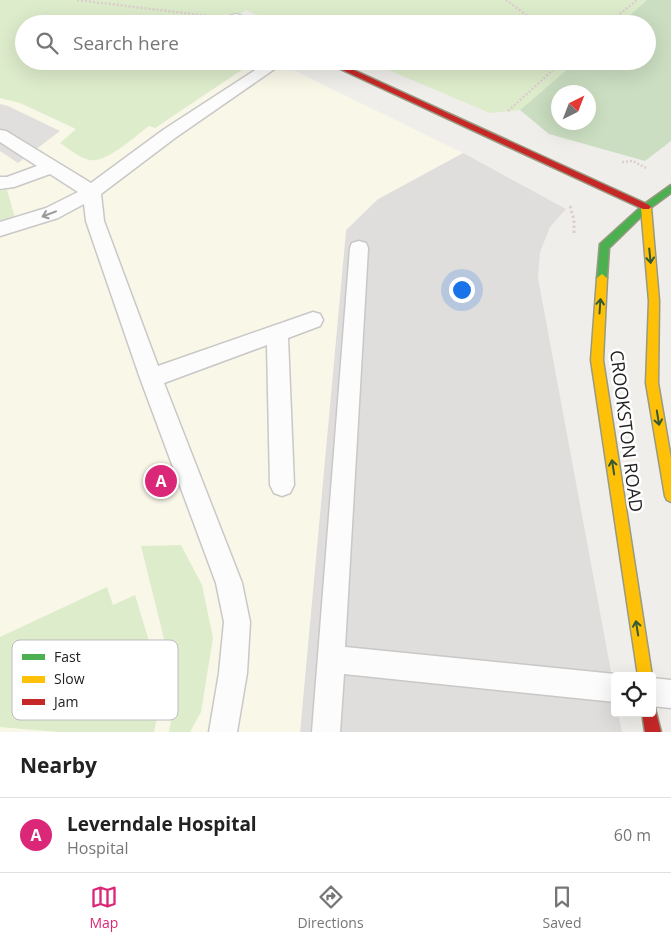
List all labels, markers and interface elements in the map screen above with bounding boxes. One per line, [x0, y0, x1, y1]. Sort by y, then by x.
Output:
search box [15, 15, 656, 70]
icon: search [33, 29, 61, 57]
text: Search here [73, 30, 179, 56]
north arrow [551, 85, 596, 130]
one-way arrow [42, 210, 57, 219]
one-way arrow [646, 247, 655, 263]
your location [449, 277, 475, 303]
one-way arrow [596, 298, 605, 314]
street label: CROOKSTON ROAD [605, 349, 649, 513]
one-way arrow [653, 409, 663, 425]
one-way arrow [608, 459, 618, 475]
pin: A [145, 462, 177, 500]
one-way arrow [632, 620, 642, 636]
legend [12, 640, 178, 720]
text: Fast [54, 647, 81, 666]
text: Slow [54, 669, 85, 688]
map controls [611, 672, 656, 717]
button: locate [611, 672, 656, 717]
text: Jam [52, 692, 79, 711]
text: Nearby [20, 751, 97, 779]
text: Leverndale Hospital [67, 811, 257, 837]
text: A [30, 824, 42, 846]
text: 60 m [614, 824, 651, 846]
text: Hospital [67, 837, 129, 859]
tab: Map [89, 883, 118, 932]
tab: Directions [297, 883, 364, 932]
tab: Saved [543, 883, 581, 932]

